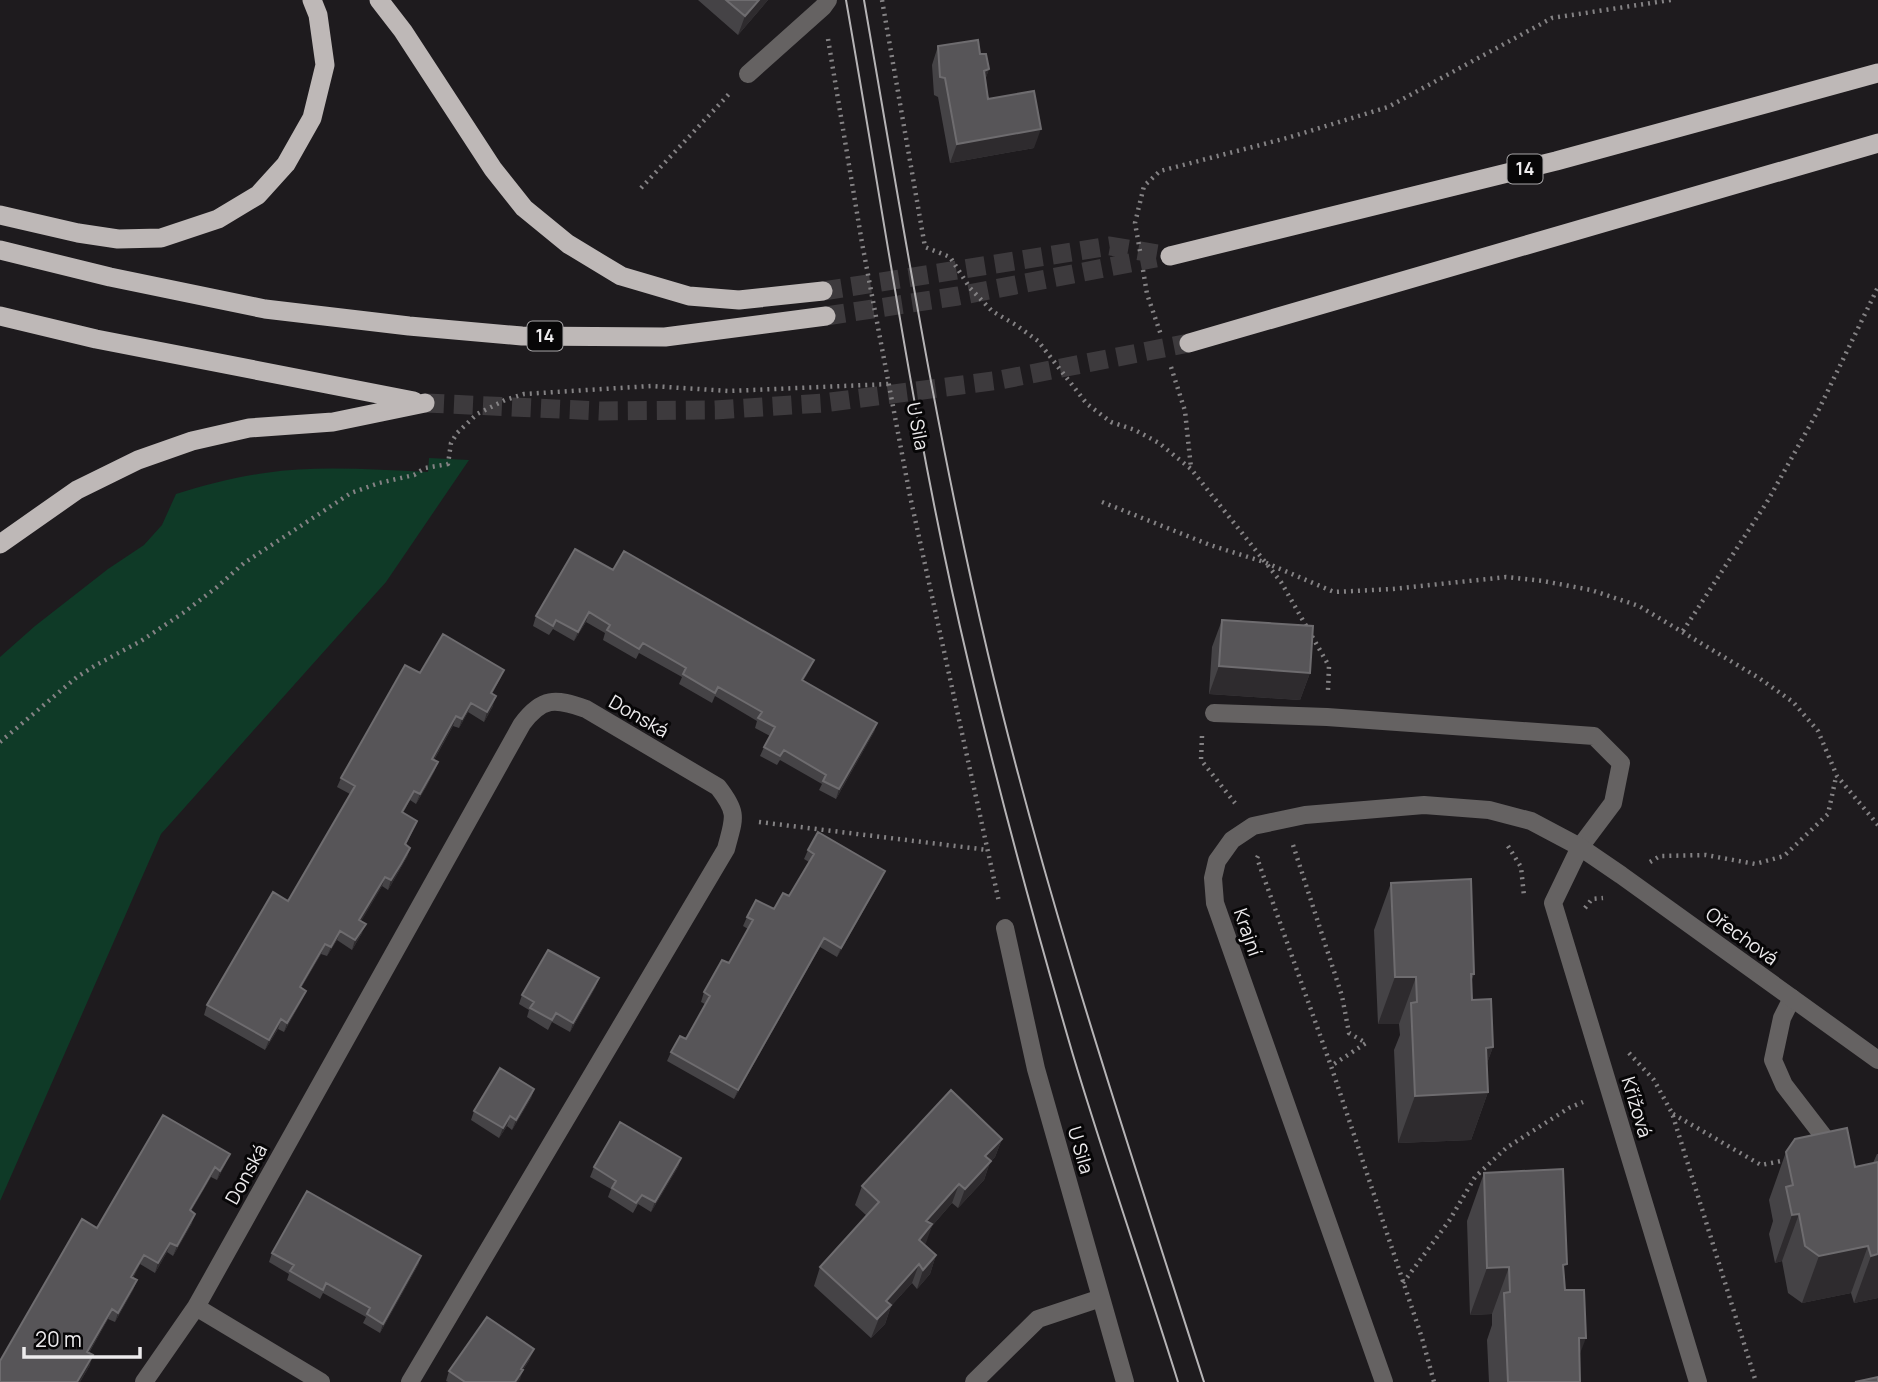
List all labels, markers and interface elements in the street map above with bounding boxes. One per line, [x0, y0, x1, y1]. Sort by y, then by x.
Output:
road number: 14 [1508, 154, 1542, 184]
road number: 14 [528, 322, 562, 350]
street label: U Sila [901, 400, 935, 452]
street label: Donská [604, 688, 674, 744]
street label: Ořechová [1700, 901, 1784, 971]
street label: Krajní [1228, 905, 1268, 959]
street label: Křížová [1615, 1073, 1659, 1141]
street label: U Sila [1062, 1123, 1100, 1177]
street label: Donská [219, 1139, 273, 1209]
scale bar [24, 1316, 140, 1360]
text: 20 m [35, 1325, 82, 1353]

